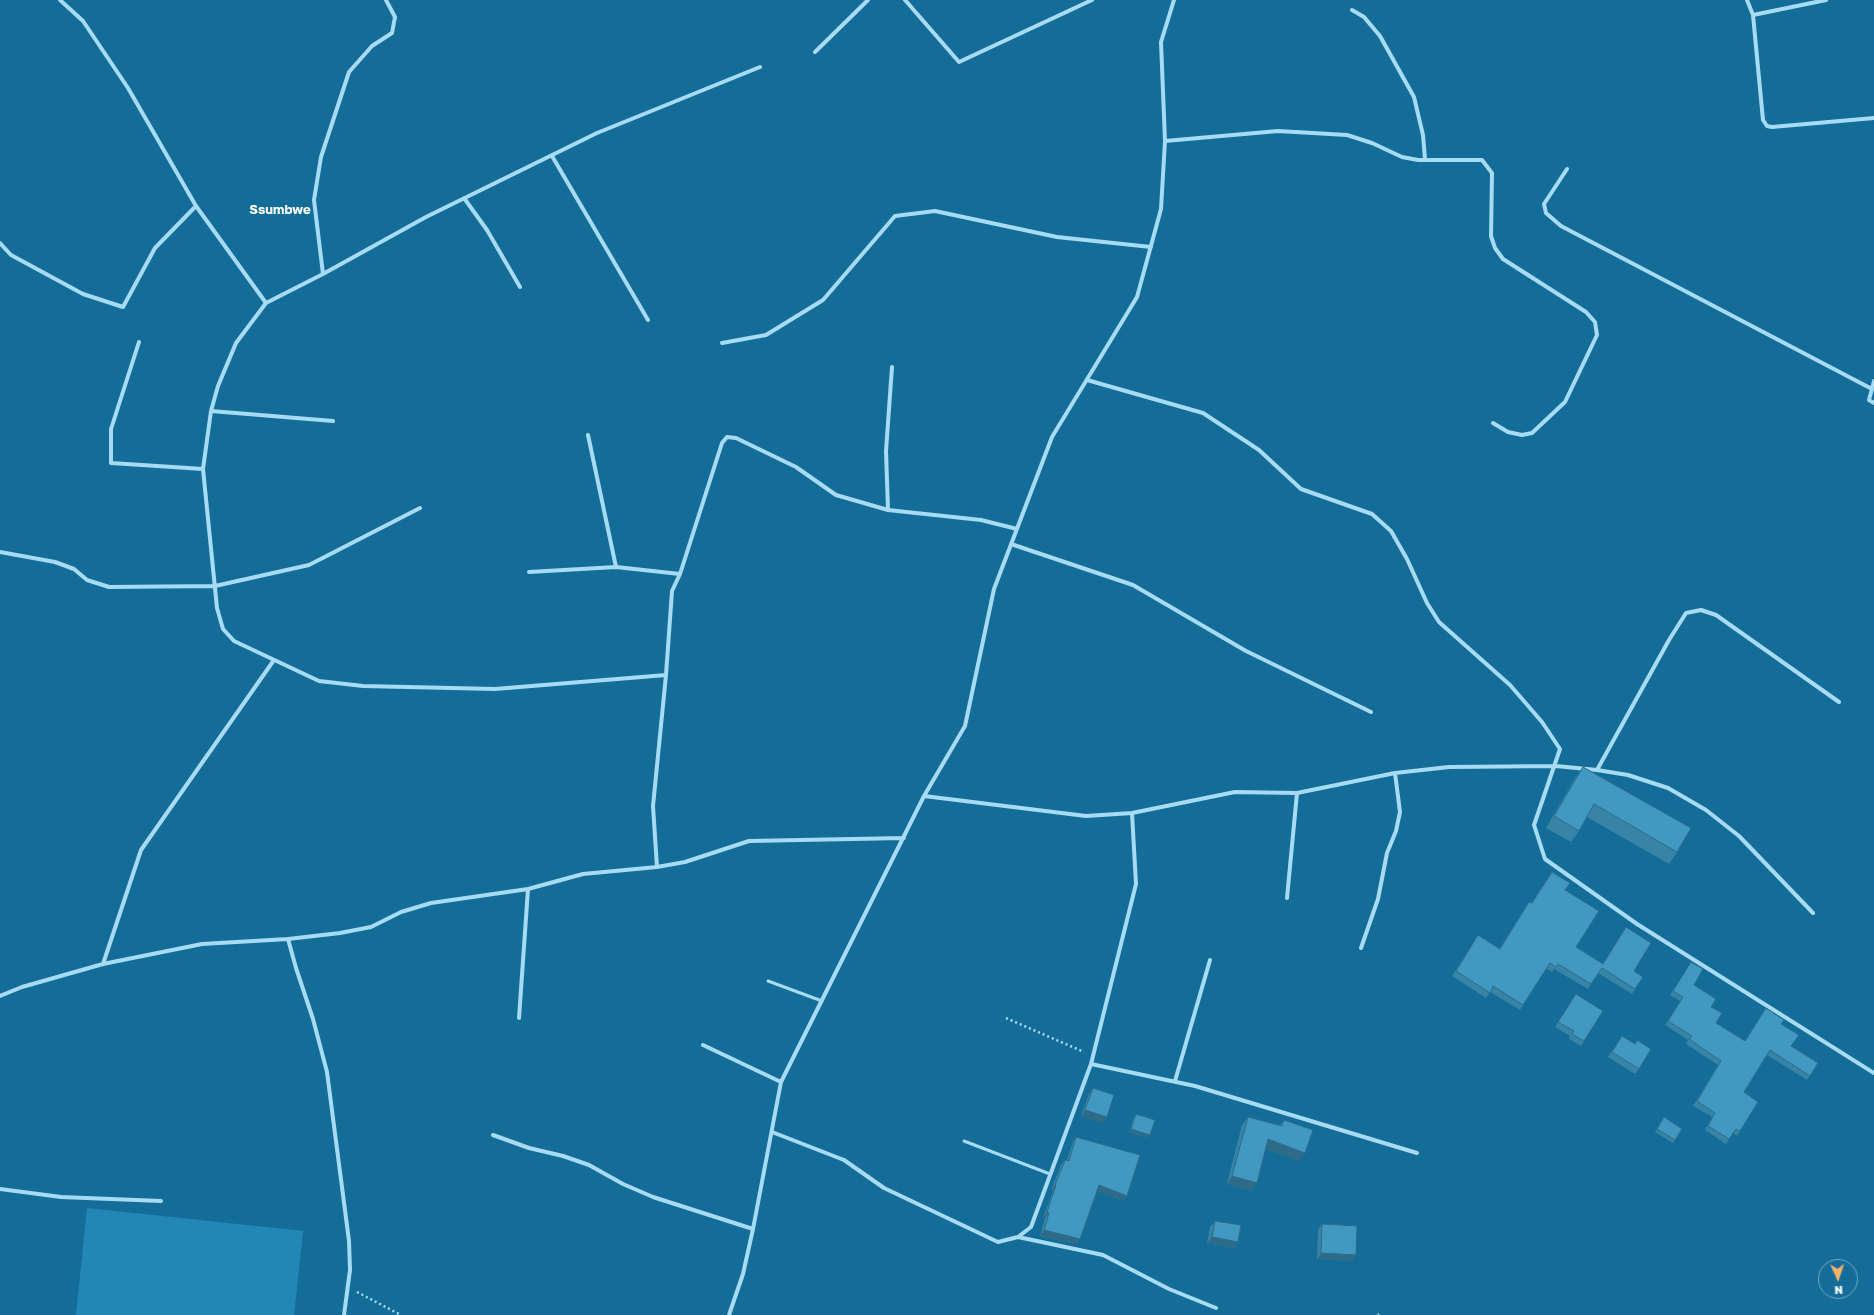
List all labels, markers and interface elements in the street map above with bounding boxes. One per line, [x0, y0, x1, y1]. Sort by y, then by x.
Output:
district label: Ssumbwe [249, 202, 311, 218]
north arrow [1818, 1259, 1858, 1299]
text: N [1834, 1284, 1843, 1297]

